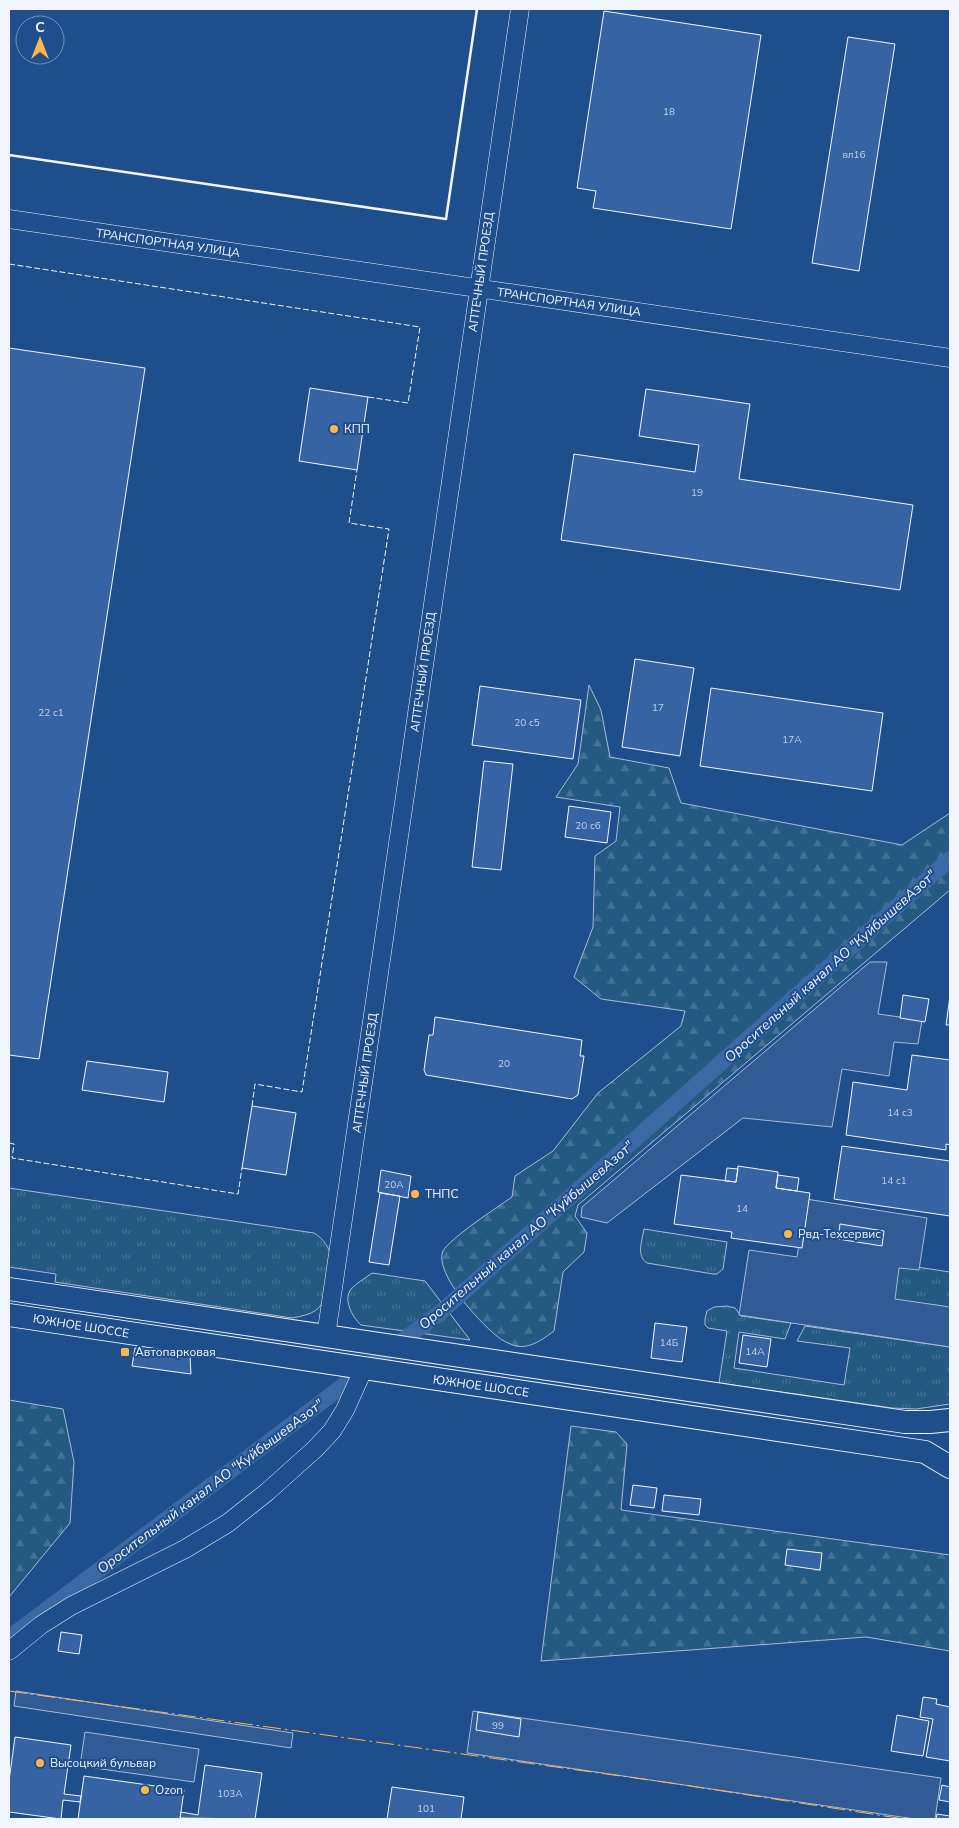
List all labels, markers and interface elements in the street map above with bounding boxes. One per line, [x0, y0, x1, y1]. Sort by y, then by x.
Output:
north arrow [15, 15, 65, 65]
text: С [35, 18, 45, 37]
house number: 18 [663, 105, 675, 119]
house number: вл16 [842, 148, 866, 162]
street label: АПТЕЧНЫЙ ПРОЕЗД [465, 210, 497, 333]
street label: ТРАНСПОРТНАЯ УЛИЦА [95, 225, 241, 261]
street label: ТРАНСПОРТНАЯ УЛИЦА [496, 284, 642, 320]
place label: КПП [344, 421, 370, 437]
marker: КПП [328, 423, 340, 435]
house number: 19 [691, 486, 703, 500]
street label: АПТЕЧНЫЙ ПРОЕЗД [407, 610, 439, 733]
house number: 17 [652, 701, 664, 715]
house number: 22 с1 [38, 706, 64, 720]
house number: 20 с5 [514, 716, 540, 730]
house number: 17А [782, 733, 802, 747]
house number: 20 с6 [575, 819, 601, 833]
water label: Оросительный канал АО "КуйбышевАзот" [720, 866, 941, 1067]
street label: АПТЕЧНЫЙ ПРОЕЗД [349, 1011, 381, 1134]
house number: 20 [498, 1057, 510, 1071]
house number: 14 с3 [887, 1106, 913, 1120]
water label: Оросительный канал АО "КуйбышевАзот" [415, 1136, 638, 1334]
house number: 14 с1 [881, 1174, 907, 1188]
house number: 20А [384, 1178, 404, 1192]
place label: ТНПС [425, 1186, 459, 1202]
marker: ТНПС [409, 1188, 421, 1200]
house number: 14 [736, 1202, 748, 1216]
place label: Рвд-Техсервис [798, 1226, 881, 1242]
marker: Рвд-Техсервис [782, 1228, 794, 1240]
street label: ЮЖНОЕ ШОССЕ [32, 1311, 130, 1341]
house number: 14Б [660, 1336, 679, 1350]
place label: Автопарковая [135, 1344, 216, 1360]
house number: 14А [745, 1345, 765, 1359]
marker: Автопарковая [119, 1346, 131, 1358]
street label: ЮЖНОЕ ШОССЕ [432, 1371, 530, 1401]
water label: Оросительный канал АО "КуйбышевАзот" [93, 1395, 328, 1578]
house number: 99 [492, 1719, 504, 1733]
place label: Высоцкий бульвар [50, 1755, 156, 1771]
marker: Высоцкий бульвар [34, 1757, 46, 1769]
place label: Ozon [155, 1782, 183, 1798]
marker: Ozon [139, 1784, 151, 1796]
house number: 103А [217, 1787, 243, 1801]
house number: 101 [417, 1802, 435, 1816]

